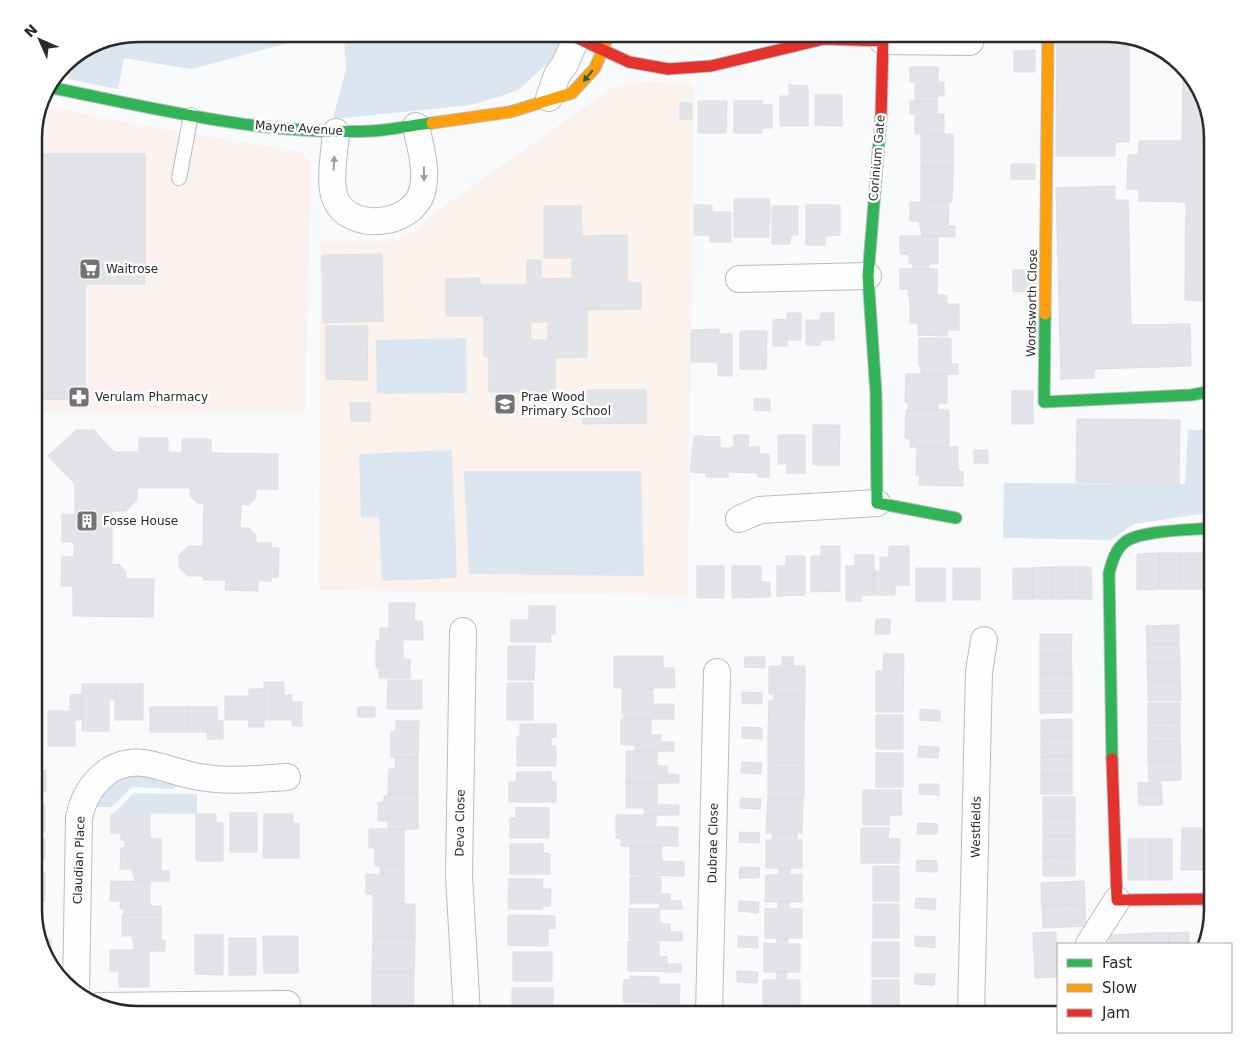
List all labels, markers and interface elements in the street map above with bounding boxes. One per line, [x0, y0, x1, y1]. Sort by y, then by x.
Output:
north arrow [15, 15, 65, 65]
text: N [21, 21, 41, 41]
one-way arrow [583, 70, 594, 83]
street label: Corinium Gate [866, 114, 888, 202]
street label: Mayne Avenue [255, 118, 343, 138]
one-way arrow [330, 155, 338, 171]
one-way arrow [420, 166, 428, 182]
street label: Wordsworth Close [1024, 249, 1040, 357]
supermarket icon: Waitrose [78, 257, 102, 281]
place label: Waitrose [106, 262, 158, 276]
pharmacy icon: Verulam Pharmacy [67, 385, 91, 409]
place label: Verulam Pharmacy [95, 390, 208, 404]
place label: Prae Wood Primary School [521, 390, 611, 418]
school or university icon: Prae Wood Primary School [493, 392, 517, 416]
building icon: Fosse House [75, 509, 99, 533]
place label: Fosse House [103, 514, 178, 528]
street label: Deva Close [452, 789, 468, 857]
street label: Westfields [968, 796, 984, 858]
street label: Dubrae Close [705, 803, 721, 883]
street label: Claudian Place [70, 816, 88, 904]
legend [1057, 943, 1232, 1033]
text: Fast [1102, 954, 1132, 972]
text: Slow [1102, 979, 1137, 997]
text: Jam [1101, 1004, 1130, 1022]

